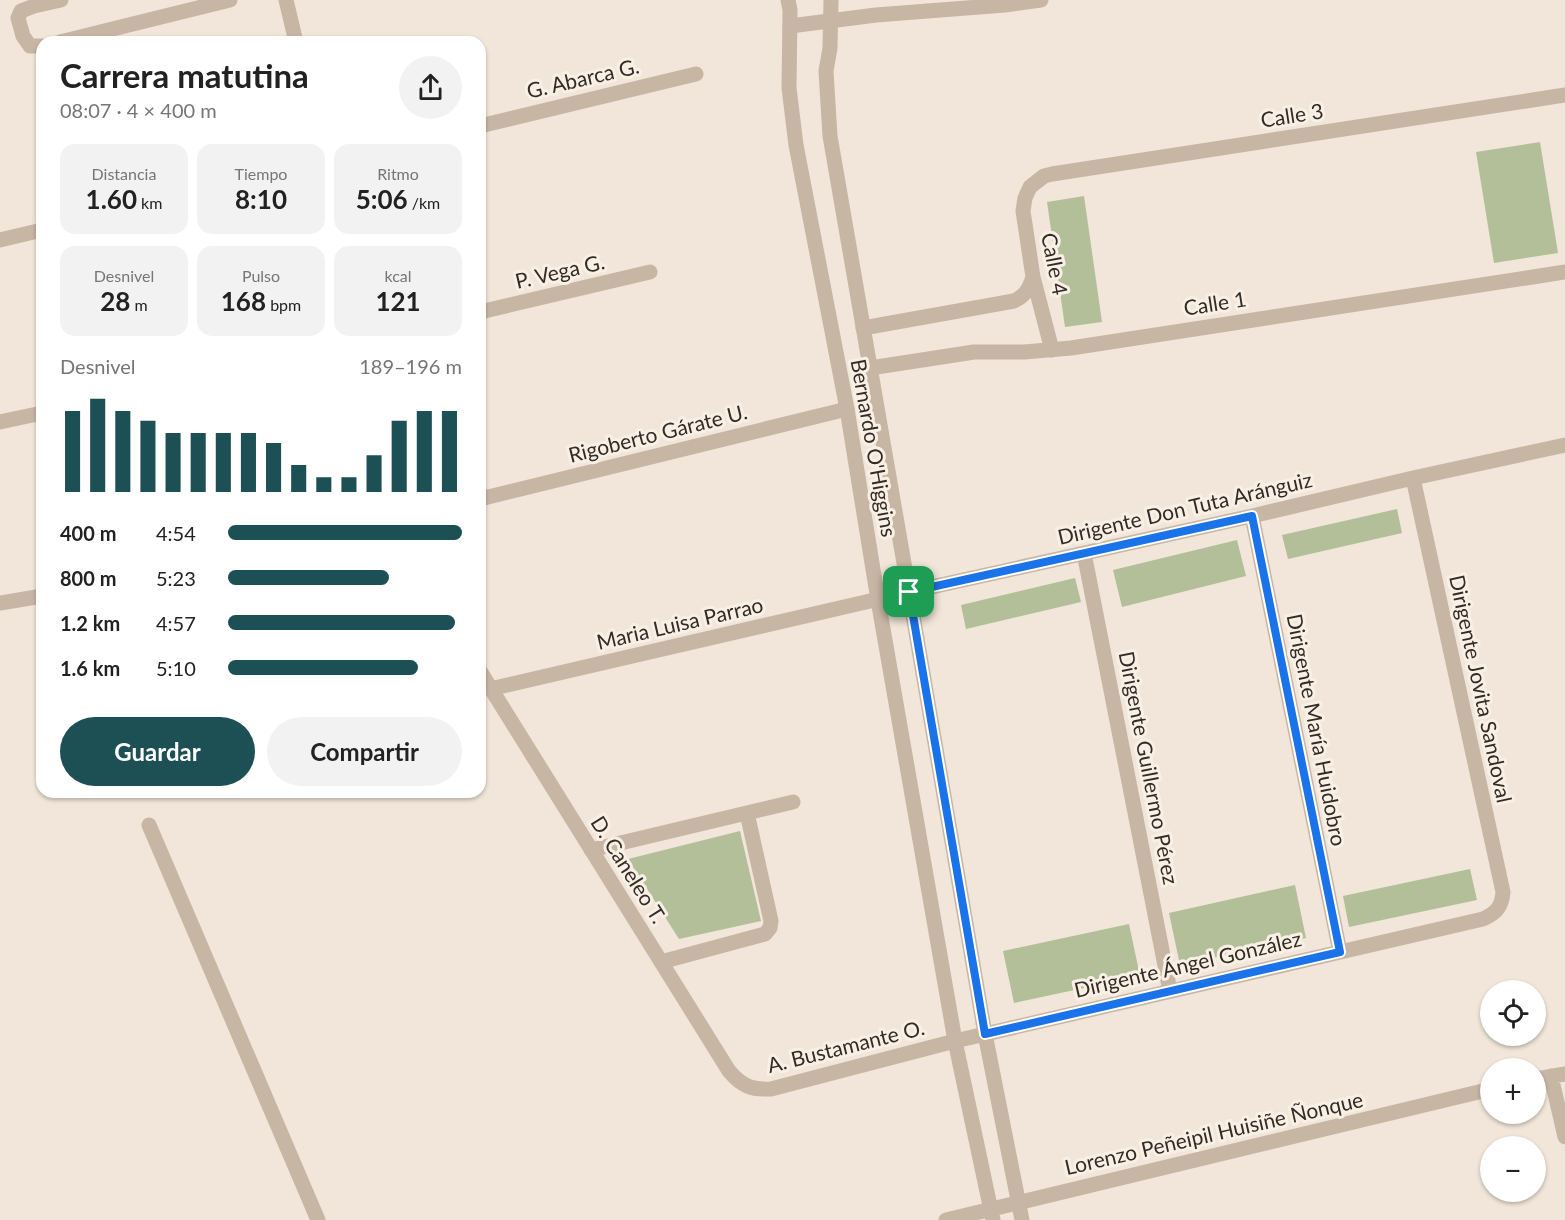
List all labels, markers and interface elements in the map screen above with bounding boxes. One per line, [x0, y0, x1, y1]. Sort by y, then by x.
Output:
street label: G. Abarca G. [524, 52, 641, 103]
text: Carrera matutina [60, 55, 309, 95]
button: share [399, 56, 462, 119]
street label: Calle 3 [1259, 97, 1325, 132]
text: 08:07 · 4 × 400 m [60, 98, 217, 122]
text: Distancia [92, 164, 156, 183]
text: Tiempo [235, 164, 287, 183]
text: Ritmo [377, 164, 419, 183]
text: 1.60 [86, 183, 137, 215]
text: 8:10 [235, 183, 287, 215]
text: 5:06 [356, 183, 408, 215]
text: km [137, 193, 162, 212]
text: /km [408, 193, 440, 212]
street label: Calle 4 [1037, 230, 1074, 297]
street label: P. Vega G. [513, 248, 607, 293]
text: Desnivel [94, 266, 154, 285]
text: Pulso [242, 266, 280, 285]
text: kcal [384, 266, 412, 285]
text: 28 [100, 285, 130, 317]
text: 168 [221, 285, 266, 317]
text: 121 [375, 285, 421, 317]
street label: Calle 1 [1182, 285, 1248, 320]
text: m [130, 295, 148, 314]
text: bpm [266, 295, 301, 314]
text: Desnivel [60, 354, 136, 378]
text: 189–196 m [359, 354, 462, 378]
street label: Bernardo O'Higgins [847, 357, 902, 539]
street label: Rigoberto Gárate U. [566, 398, 750, 467]
street label: Dirigente Don Tuta Aránguiz [1055, 466, 1314, 549]
text: 400 m [60, 521, 116, 545]
text: 4:54 [156, 521, 196, 545]
text: 800 m [60, 566, 116, 590]
text: 5:23 [156, 566, 196, 590]
pin [883, 566, 934, 617]
street label: Dirigente Jovita Sandoval [1445, 572, 1518, 805]
icon: arrive [892, 575, 925, 608]
street label: Maria Luisa Parrao [594, 591, 765, 654]
text: 1.2 km [60, 611, 120, 635]
text: 4:57 [156, 611, 196, 635]
street label: Dirigente María Huidobro [1283, 611, 1352, 848]
street label: Dirigente Guillermo Pérez [1115, 649, 1184, 886]
text: 1.6 km [60, 656, 120, 680]
text: 5:10 [156, 656, 196, 680]
button: Guardar [60, 717, 255, 786]
button: Compartir [267, 717, 462, 786]
street label: D. Caneleo T. [586, 811, 672, 927]
street label: Dirigente Ángel González [1072, 925, 1304, 1002]
map controls [1480, 980, 1546, 1202]
button: locate [1480, 980, 1546, 1046]
street label: A. Bustamante O. [764, 1014, 927, 1077]
button: + [1480, 1058, 1546, 1124]
street label: Lorenzo Peñeipil Huisiñe Ñonque [1062, 1086, 1365, 1179]
button: − [1480, 1136, 1546, 1202]

